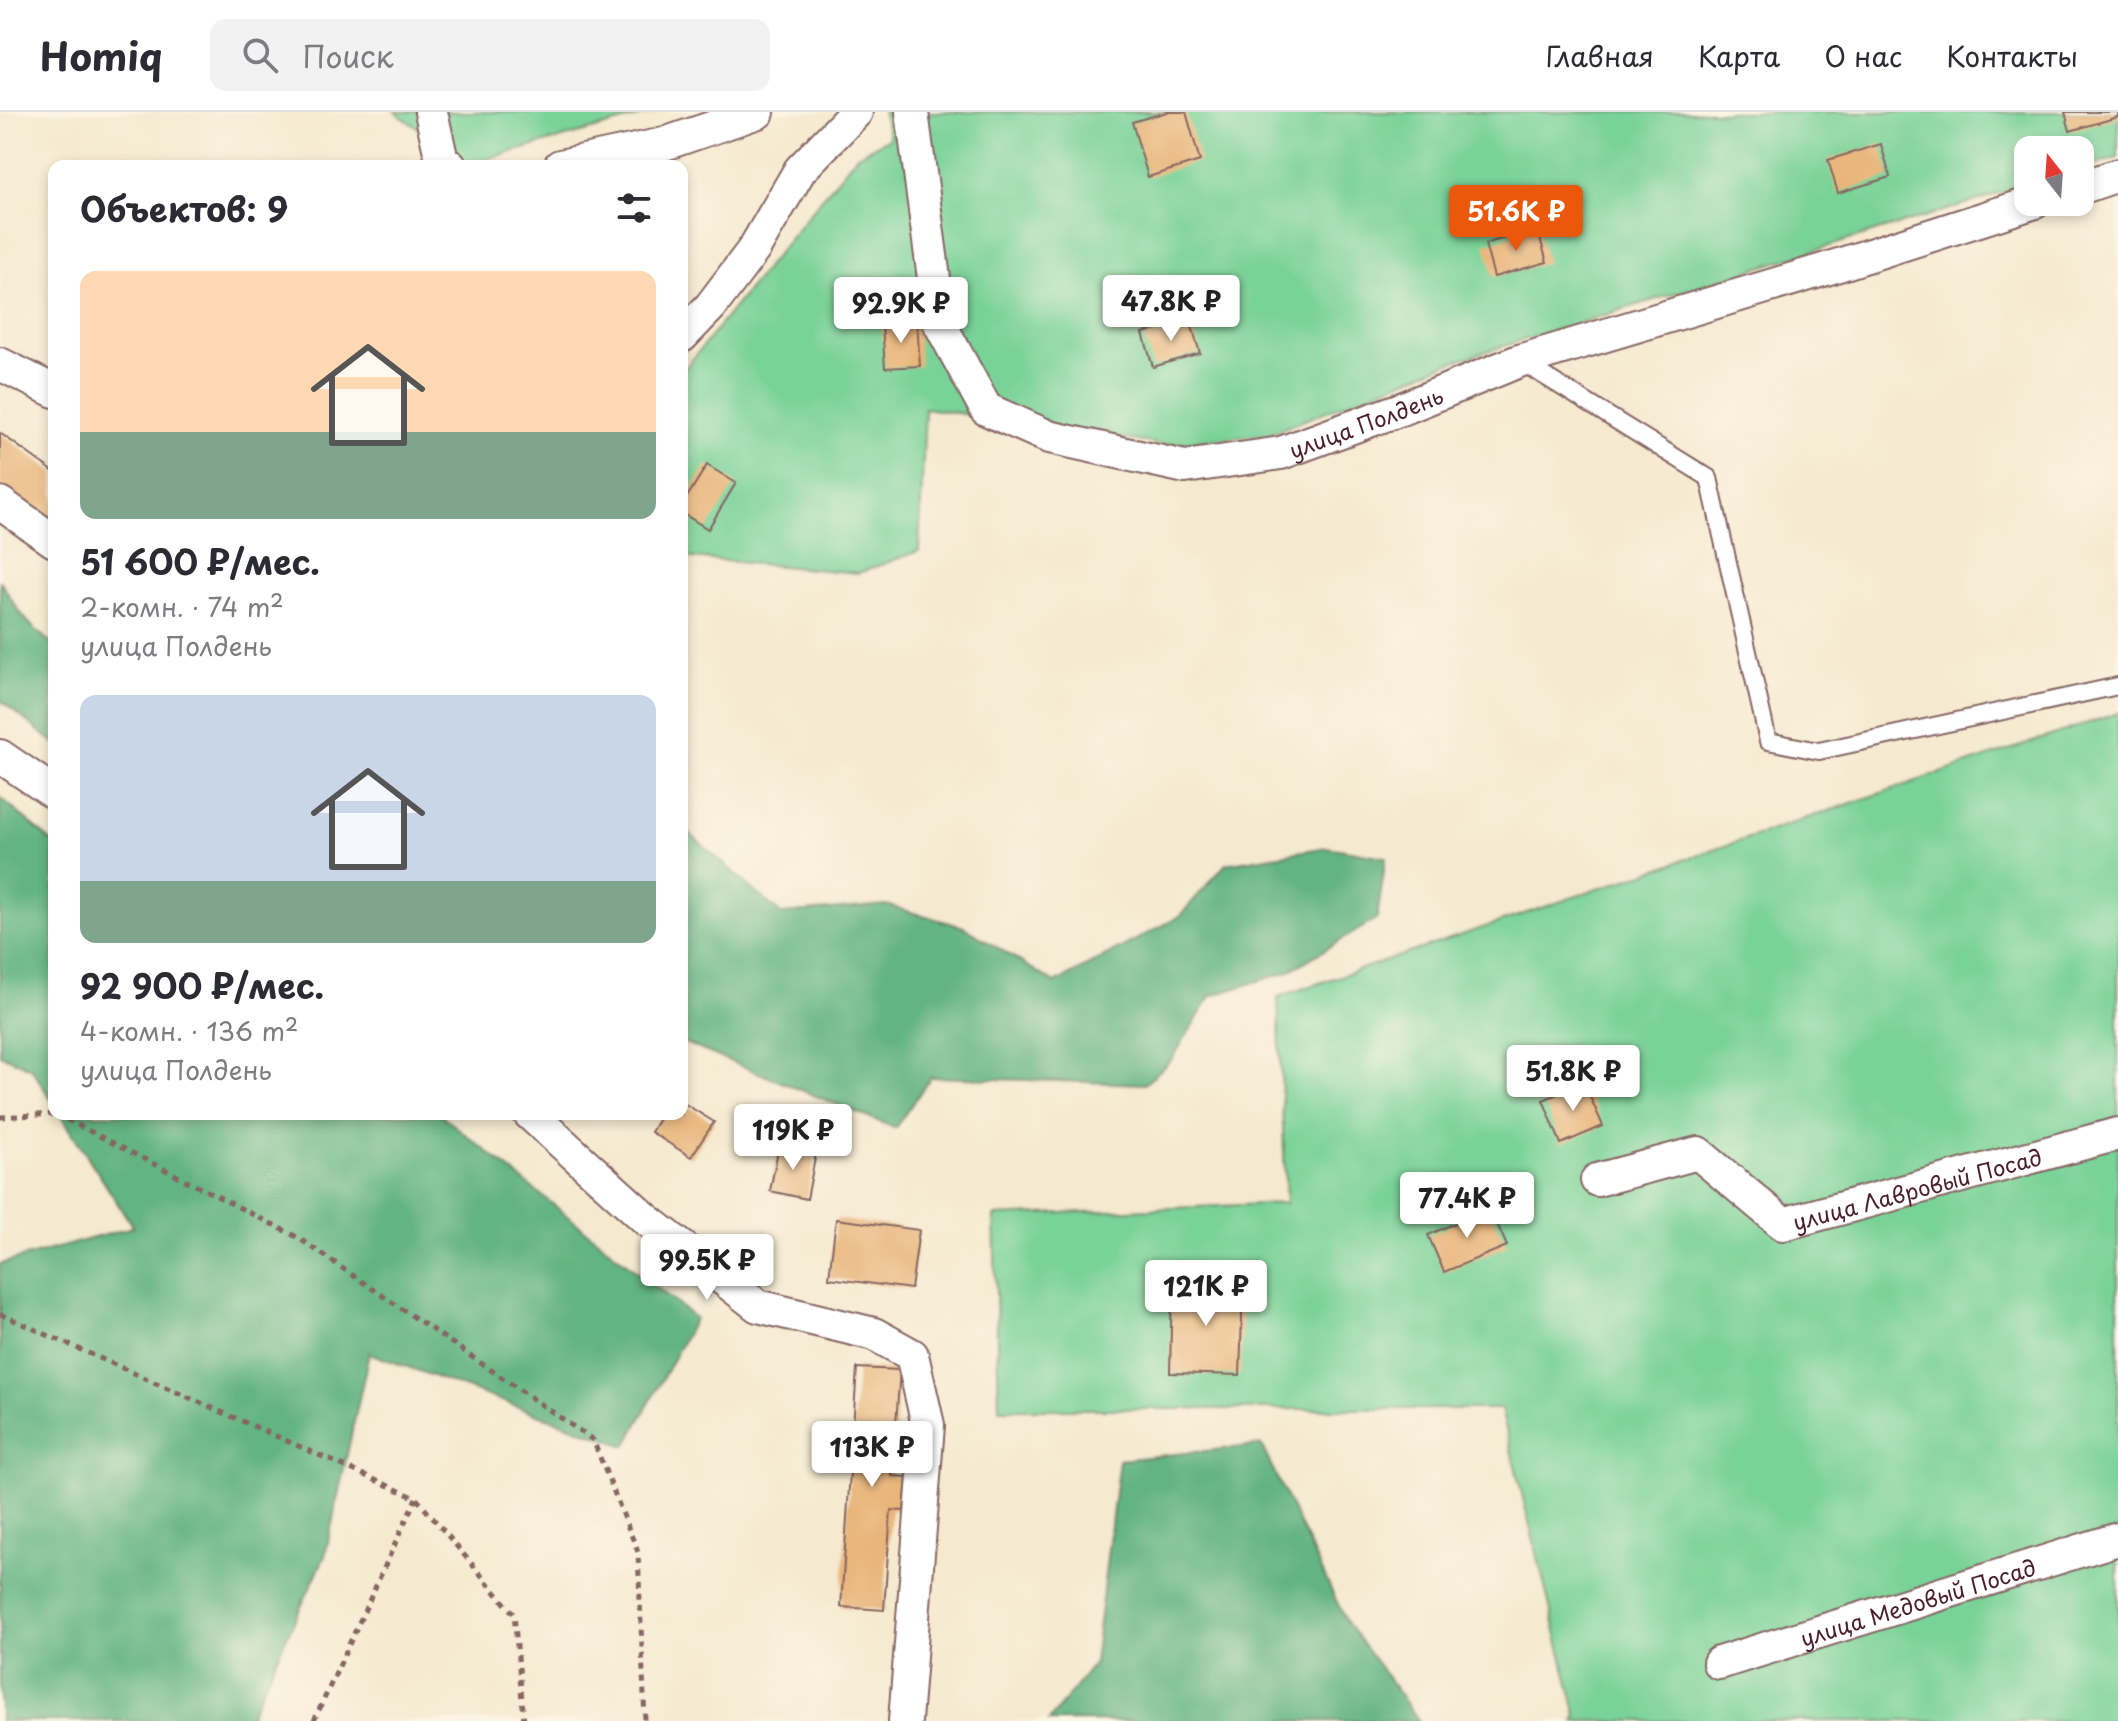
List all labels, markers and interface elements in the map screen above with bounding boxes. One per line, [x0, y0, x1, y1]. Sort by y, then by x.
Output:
search box [210, 19, 770, 91]
text: Homiq [40, 27, 162, 84]
icon: search [238, 33, 282, 77]
text: Поиск [302, 33, 394, 78]
text: Главная [1546, 34, 1654, 77]
text: Карта [1698, 34, 1780, 77]
text: О нас [1824, 34, 1902, 77]
text: Контакты [1946, 34, 2078, 77]
north arrow [2014, 136, 2094, 216]
map controls [2014, 136, 2094, 216]
text: Объектов: 9 [80, 182, 288, 234]
pin: 51.6K ₽ [1442, 185, 1590, 253]
icon: filters [612, 186, 656, 230]
text: 51.6K ₽ [1467, 191, 1565, 230]
pin: 47.8K ₽ [1097, 275, 1245, 343]
pin: 92.9K ₽ [827, 277, 975, 345]
text: 47.8K ₽ [1121, 281, 1221, 320]
text: 92.9K ₽ [852, 283, 950, 322]
icon: home [296, 323, 440, 467]
street label: улица Полдень [1284, 377, 1448, 465]
text: 51 600 ₽/мес. [80, 535, 320, 587]
text: 2-комн. · 74 m² [80, 587, 284, 626]
text: улица Полдень [80, 626, 272, 665]
icon: home [296, 747, 440, 891]
text: 92 900 ₽/мес. [80, 959, 324, 1011]
text: 4-комн. · 136 m² [80, 1011, 298, 1050]
pin: 51.8K ₽ [1499, 1045, 1647, 1113]
text: улица Полдень [80, 1050, 272, 1089]
text: 51.8K ₽ [1525, 1051, 1621, 1090]
pin: 119K ₽ [728, 1104, 858, 1172]
text: 119K ₽ [752, 1110, 834, 1149]
street label: улица Лавровый Посад [1789, 1139, 2045, 1237]
pin: 77.4K ₽ [1393, 1172, 1541, 1240]
text: 77.4K ₽ [1418, 1178, 1516, 1217]
pin: 99.5K ₽ [633, 1234, 781, 1302]
text: 99.5K ₽ [659, 1240, 755, 1279]
pin: 121K ₽ [1141, 1260, 1271, 1328]
text: 121K ₽ [1163, 1266, 1249, 1305]
pin: 113K ₽ [807, 1421, 937, 1489]
text: 113K ₽ [830, 1427, 914, 1466]
street label: улица Медовый Посад [1796, 1549, 2040, 1653]

